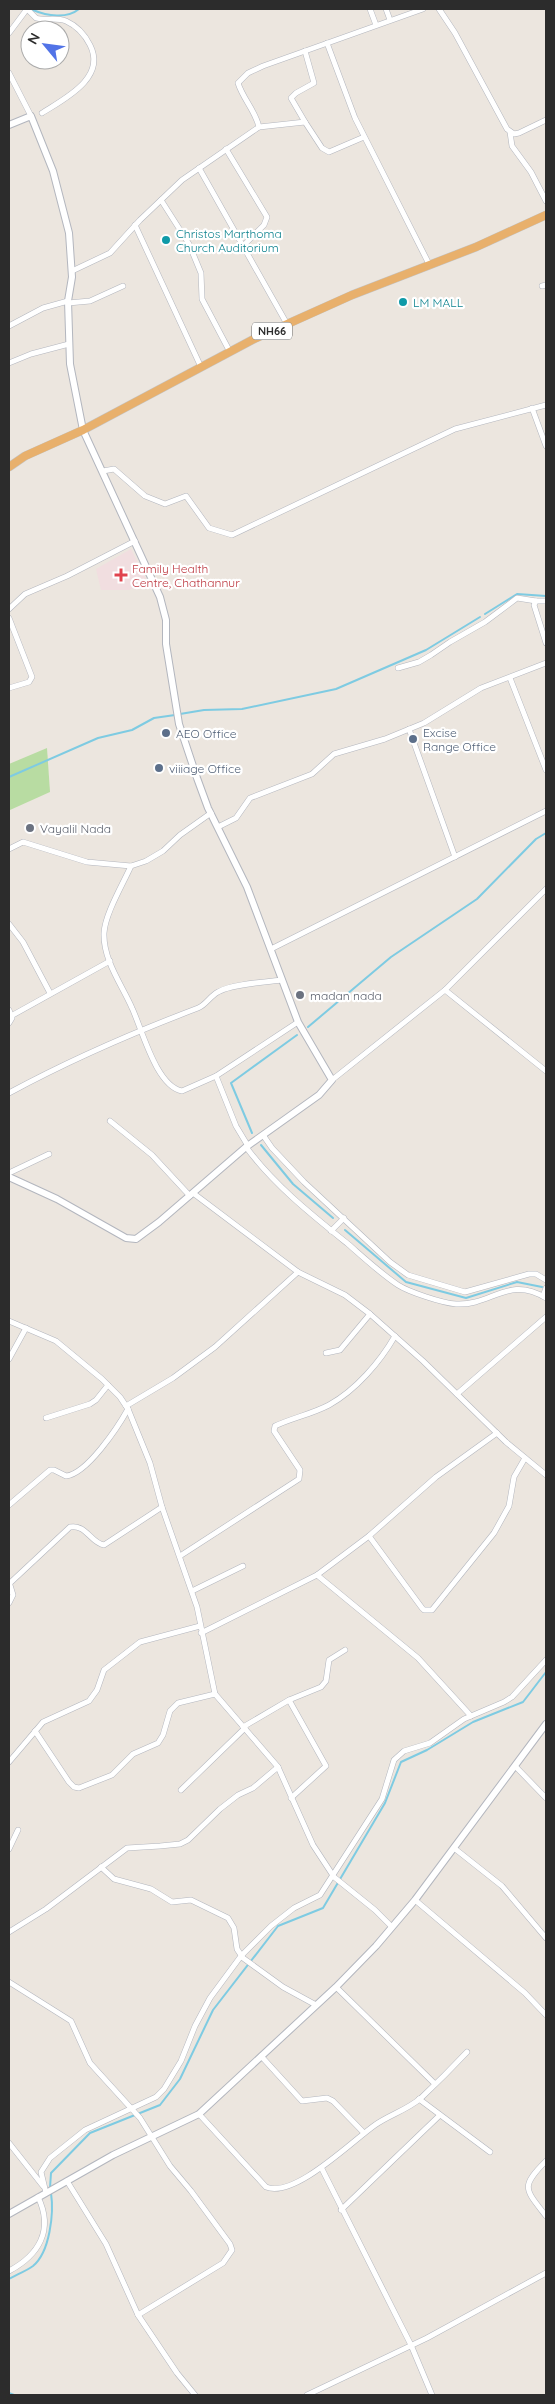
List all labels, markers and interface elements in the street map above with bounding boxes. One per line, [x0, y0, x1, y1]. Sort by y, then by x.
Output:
north arrow [20, 20, 70, 70]
text: N [23, 30, 44, 48]
place label: Christos Marthoma Church Auditorium [176, 226, 282, 255]
marker: Christos Marthoma Church Auditorium [160, 234, 172, 246]
place label: LM MALL [413, 295, 464, 310]
marker: LM MALL [397, 296, 409, 308]
road number: NH66 [252, 322, 292, 340]
place label: Family Health Centre, Chathannur [132, 561, 240, 590]
marker: Family Health Centre, Chathannur [114, 568, 128, 582]
place label: Excise Range Office [423, 725, 496, 754]
place label: AEO Office [176, 726, 237, 741]
marker: AEO Office [160, 727, 172, 739]
marker: Excise Range Office [407, 733, 419, 745]
place label: viiiage Office [169, 761, 241, 776]
marker: viiiage Office [153, 762, 165, 774]
place label: Vayalil Nada [40, 821, 111, 836]
marker: Vayalil Nada [24, 822, 36, 834]
place label: madan nada [310, 988, 382, 1003]
marker: madan nada [294, 989, 306, 1001]

